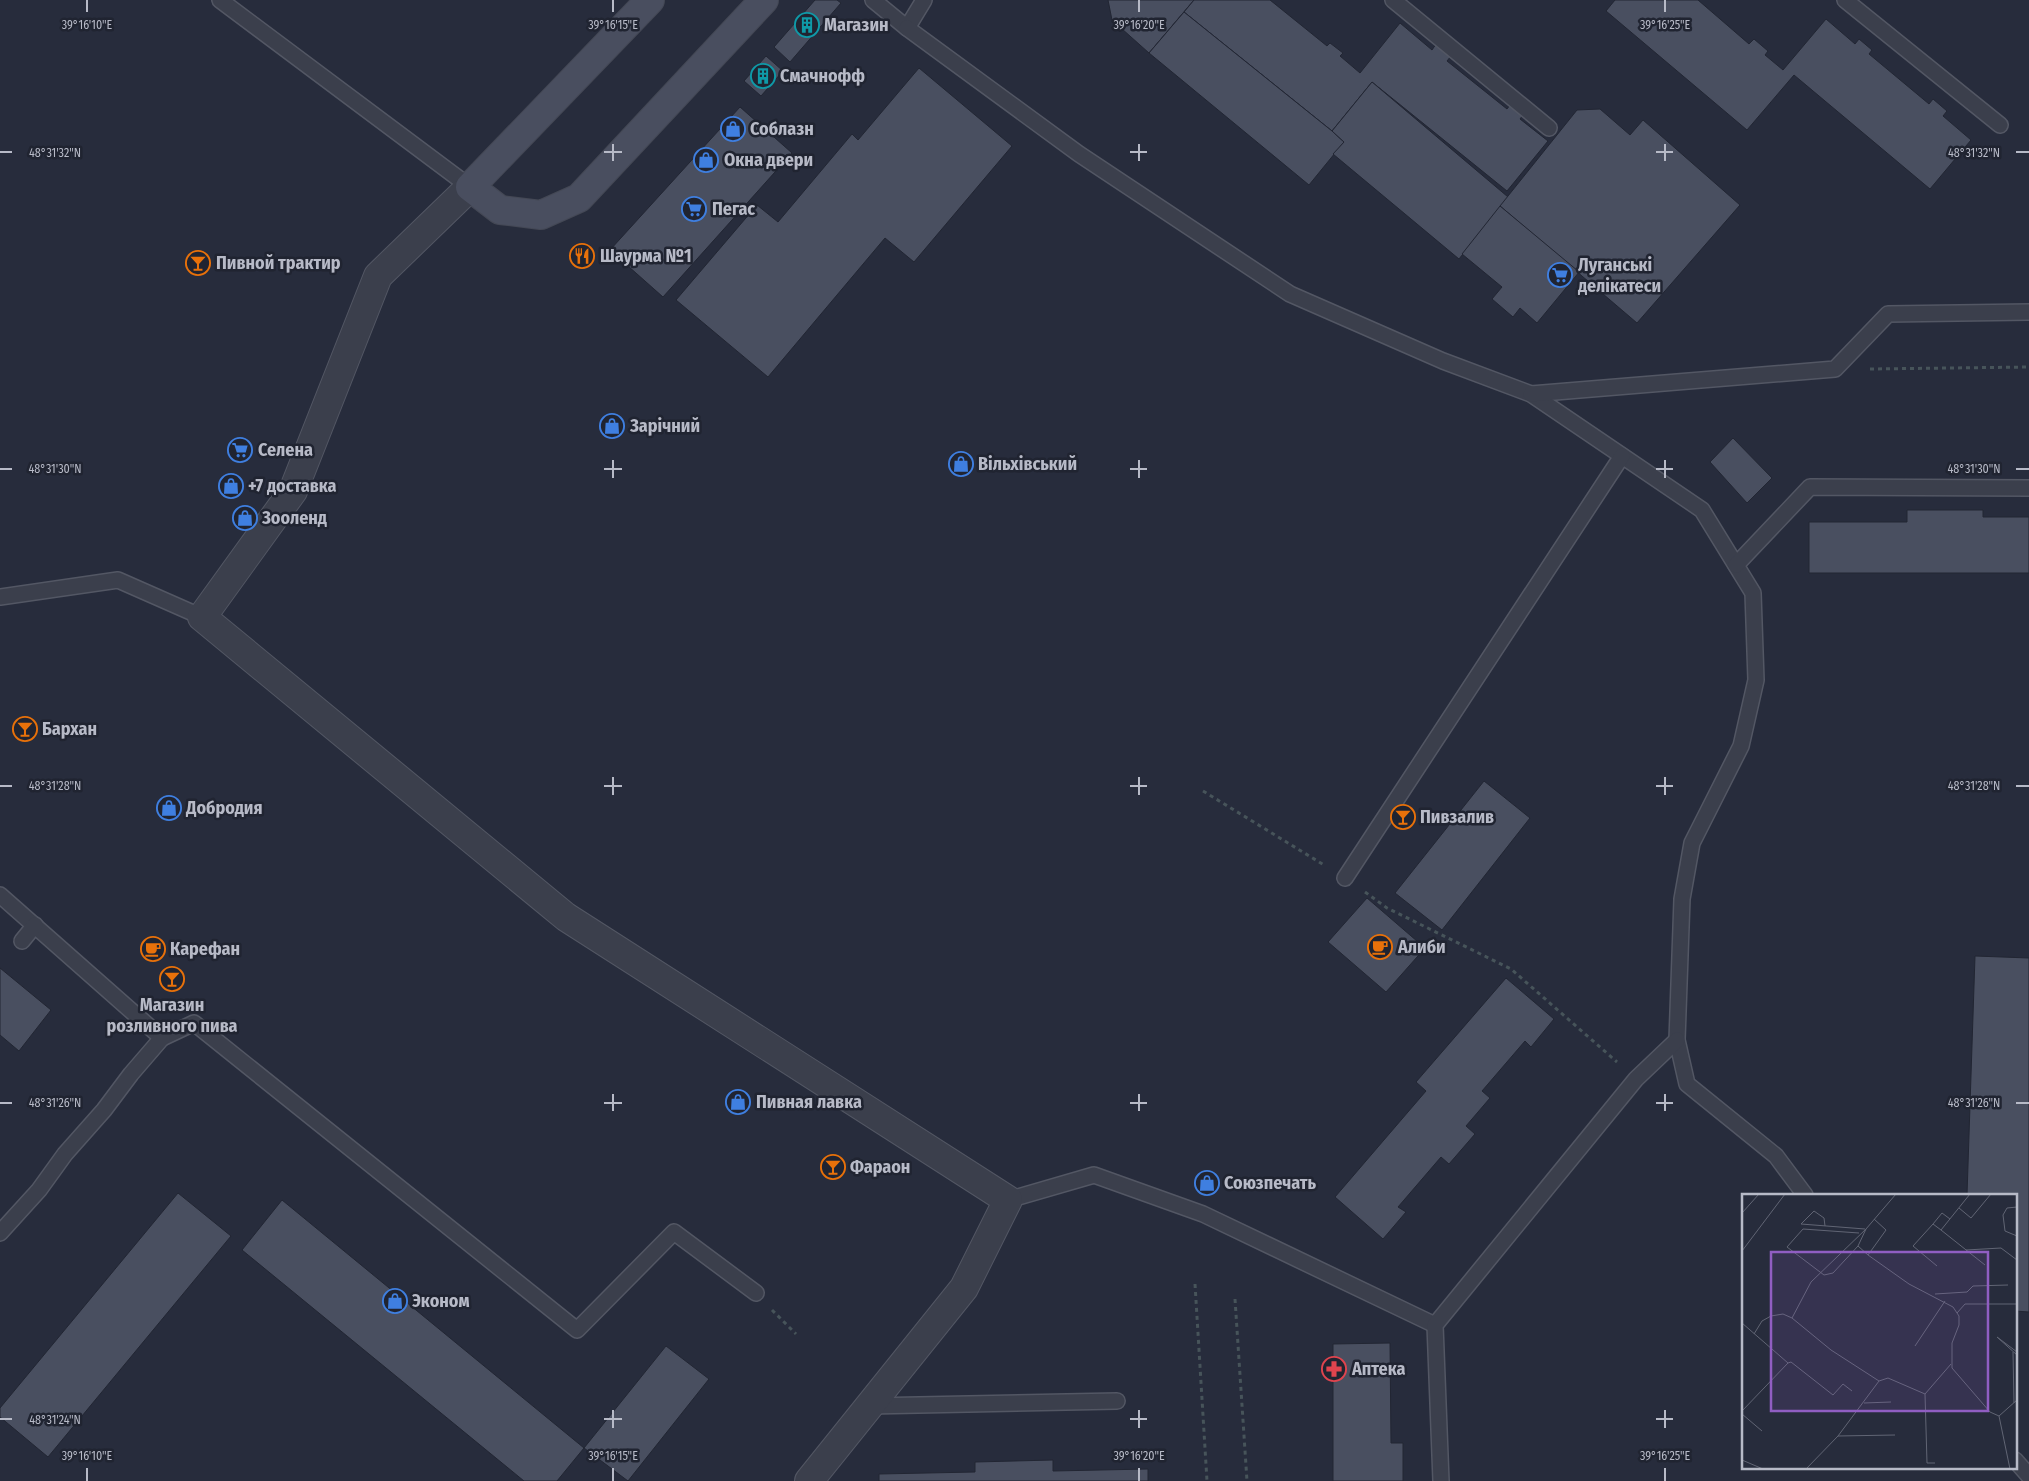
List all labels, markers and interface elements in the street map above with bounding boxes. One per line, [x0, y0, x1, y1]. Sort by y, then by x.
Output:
building icon: Магазин [794, 12, 820, 38]
place label: Магазин [824, 14, 889, 36]
text: 39°16'10"E [62, 18, 113, 32]
text: 39°16'15"E [588, 18, 638, 32]
text: 39°16'20"E [1113, 18, 1165, 32]
text: 39°16'25"E [1640, 18, 1690, 32]
building icon: Смачнофф [750, 63, 776, 89]
place label: Смачнофф [780, 65, 865, 87]
shop icon: Соблазн [720, 116, 746, 142]
place label: Соблазн [750, 118, 814, 140]
text: 48°31'32"N [29, 146, 81, 160]
text: 48°31'32"N [1948, 146, 2000, 160]
shop icon: Окна двери [693, 147, 719, 173]
place label: Окна двери [724, 149, 813, 171]
supermarket icon: Пегас [681, 196, 707, 222]
place label: Пегас [712, 198, 755, 220]
restaurant icon: Шаурма №1 [569, 243, 595, 269]
place label: Шаурма №1 [600, 245, 692, 267]
bar icon: Пивной трактир [185, 250, 211, 276]
place label: Пивной трактир [216, 252, 341, 274]
place label: Луганські делікатеси [1577, 254, 1661, 297]
supermarket icon: Луганські делікатеси [1547, 262, 1573, 288]
shop icon: Зарічний [599, 413, 625, 439]
place label: Зарічний [629, 415, 700, 437]
supermarket icon: Селена [227, 437, 253, 463]
place label: Селена [258, 439, 313, 461]
shop icon: Вільхівський [948, 451, 974, 477]
place label: Вільхівський [978, 453, 1077, 475]
text: 48°31'30"N [28, 462, 82, 476]
text: 48°31'30"N [1947, 462, 2001, 476]
shop icon: +7 доставка [218, 473, 244, 499]
place label: +7 доставка [248, 475, 336, 497]
shop icon: Зооленд [232, 505, 258, 531]
place label: Зооленд [261, 507, 327, 529]
bar icon: Бархан [12, 716, 38, 742]
place label: Бархан [42, 718, 97, 740]
text: 48°31'28"N [29, 779, 81, 793]
text: 48°31'28"N [1948, 779, 2000, 793]
shop icon: Добродия [156, 795, 182, 821]
place label: Добродия [185, 797, 263, 819]
bar icon: Пивзалив [1390, 804, 1416, 830]
place label: Пивзалив [1420, 806, 1494, 828]
cafe icon: Алиби [1367, 934, 1393, 960]
cafe icon: Карефан [140, 936, 166, 962]
place label: Алиби [1397, 936, 1446, 958]
place label: Карефан [170, 938, 240, 960]
bar icon: Магазин розливного пива [159, 966, 185, 992]
place label: Магазин розливного пива [106, 994, 238, 1037]
shop icon: Пивная лавка [725, 1089, 751, 1115]
place label: Пивная лавка [756, 1091, 862, 1113]
text: 48°31'26"N [29, 1096, 81, 1110]
text: 48°31'26"N [1948, 1096, 2000, 1110]
bar icon: Фараон [820, 1154, 846, 1180]
place label: Фараон [850, 1156, 910, 1178]
shop icon: Союзпечать [1194, 1170, 1220, 1196]
place label: Союзпечать [1224, 1172, 1317, 1194]
inset map [1742, 1194, 2016, 1468]
shop icon: Эконом [382, 1288, 408, 1314]
place label: Эконом [412, 1290, 469, 1312]
pharmacy icon: Аптека [1321, 1356, 1347, 1382]
place label: Аптека [1351, 1358, 1405, 1380]
text: 48°31'24"N [29, 1413, 81, 1427]
text: 39°16'10"E [62, 1449, 113, 1463]
text: 39°16'15"E [588, 1449, 638, 1463]
text: 39°16'20"E [1113, 1449, 1165, 1463]
text: 39°16'25"E [1640, 1449, 1690, 1463]

